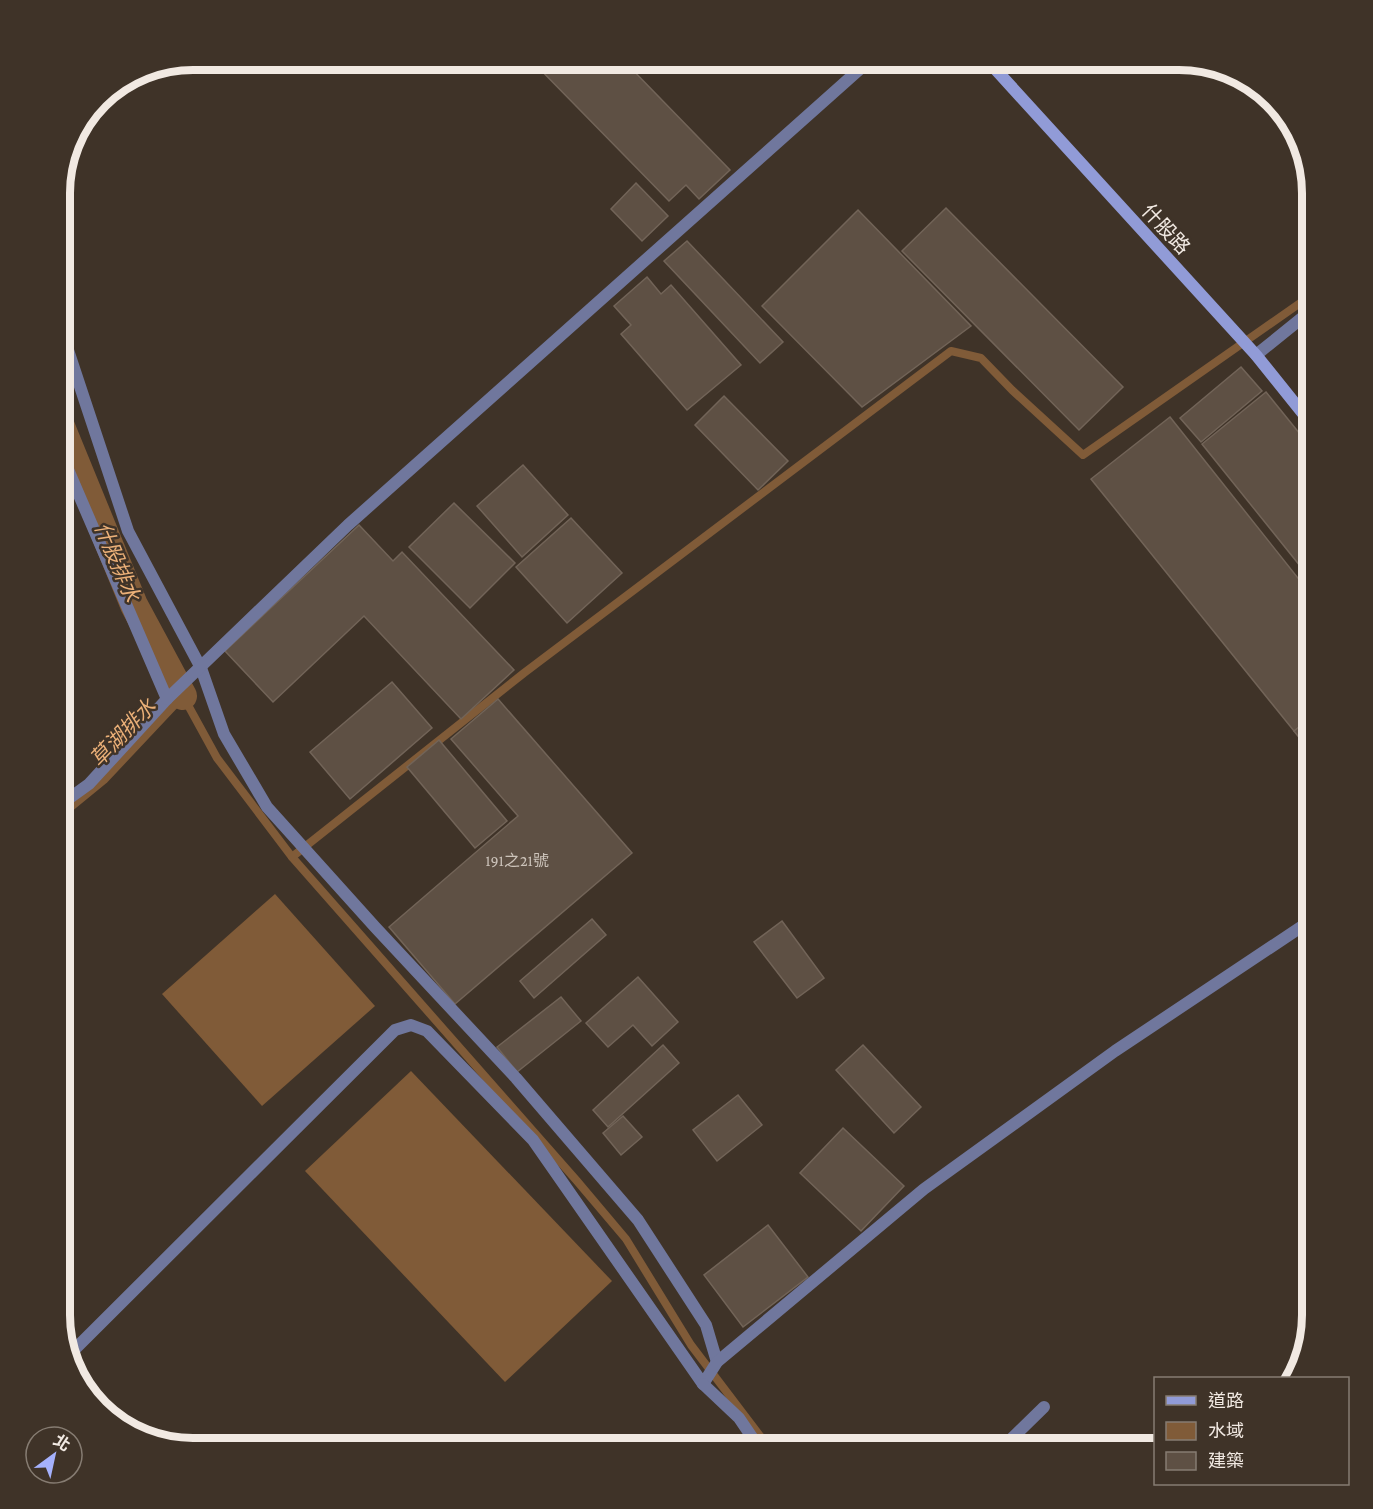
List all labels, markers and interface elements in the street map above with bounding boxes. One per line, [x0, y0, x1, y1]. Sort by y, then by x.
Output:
street label: 什股路 [1137, 200, 1195, 258]
water label: 什股排水 [90, 519, 145, 606]
water label: 草湖排水 [85, 694, 162, 772]
house number: 191之21號 [485, 852, 549, 869]
legend [1154, 1377, 1349, 1485]
text: 道路 [1208, 1391, 1244, 1411]
text: 水域 [1208, 1421, 1244, 1441]
north arrow [24, 1425, 84, 1485]
text: 北 [51, 1431, 73, 1454]
text: 建築 [1208, 1451, 1244, 1471]

